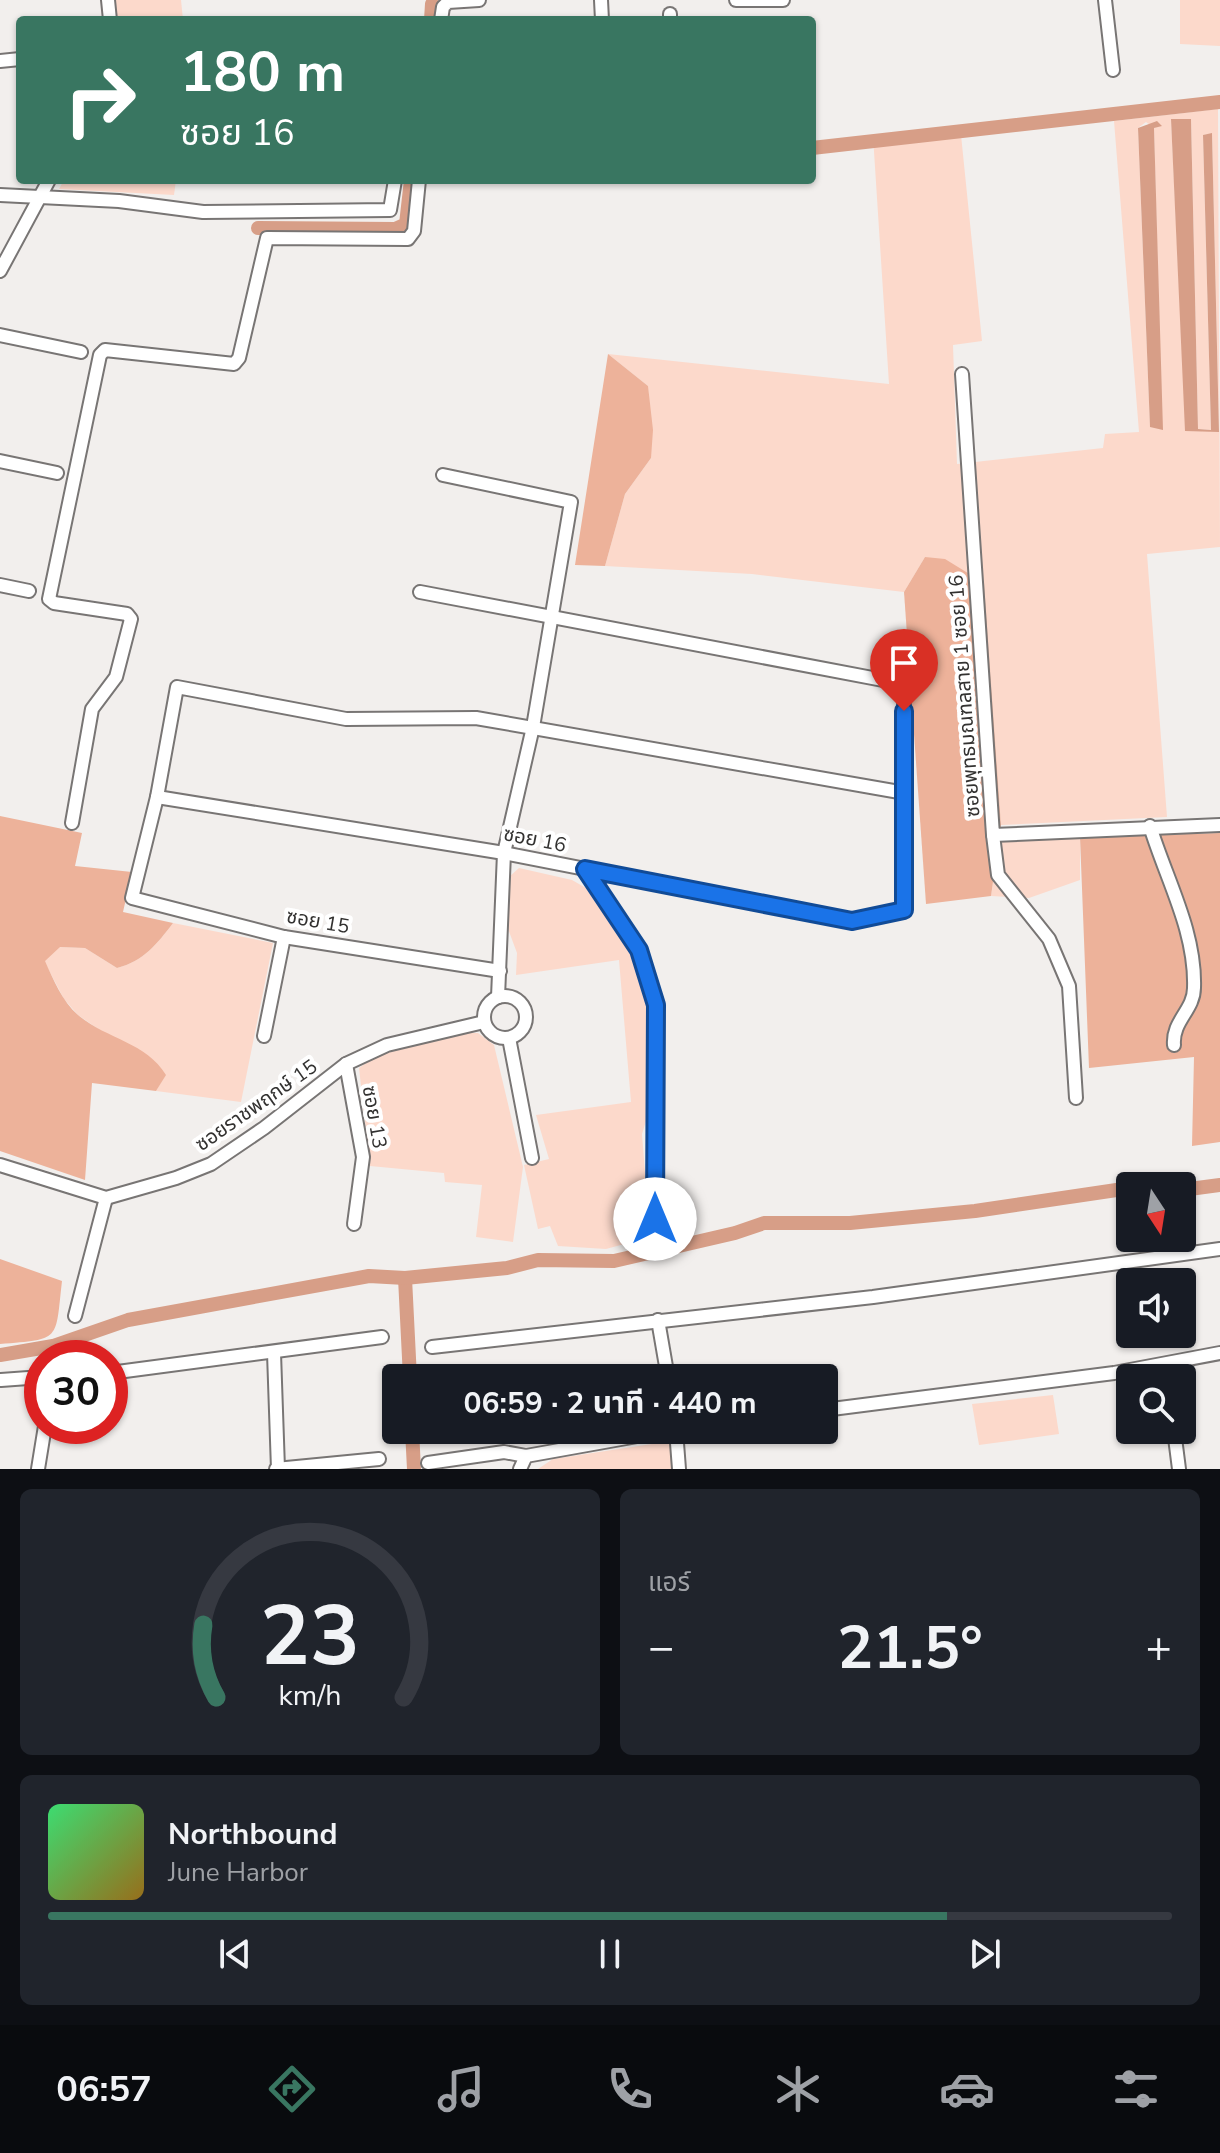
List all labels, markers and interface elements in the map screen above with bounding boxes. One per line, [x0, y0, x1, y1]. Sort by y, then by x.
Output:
text: 180 m [180, 34, 345, 111]
icon: right [48, 48, 152, 152]
text: ซอย 16 [180, 109, 295, 158]
street label: ซอยพุทธมณฑลสาย 1 ซอย 16 [943, 574, 986, 818]
pin [870, 629, 938, 711]
icon: arrive [882, 641, 926, 685]
street label: ซอย 16 [501, 820, 569, 859]
street label: ซอย 15 [284, 903, 352, 940]
street label: ซอยราชพฤกษ์ 15 [190, 1053, 323, 1158]
street label: ซอย 13 [356, 1083, 393, 1151]
north arrow [1116, 1172, 1196, 1252]
map controls [1116, 1172, 1196, 1444]
position arrow [613, 1177, 697, 1261]
button: sound [1116, 1268, 1196, 1348]
speed limit sign: 30 [24, 1340, 128, 1444]
button: search [1116, 1364, 1196, 1444]
text: 06:59 · 2 นาที · 440 m [464, 1383, 756, 1424]
text: แอร์ [648, 1565, 690, 1600]
text: 23 [260, 1580, 360, 1693]
text: 21.5° [837, 1607, 983, 1689]
text: − [648, 1618, 674, 1678]
text: + [1146, 1618, 1172, 1678]
text: km/h [279, 1676, 341, 1715]
text: Northbound [168, 1814, 338, 1855]
text: June Harbor [168, 1855, 308, 1890]
icon: previous [213, 1932, 257, 1976]
icon: pause [588, 1932, 632, 1976]
icon: next [963, 1932, 1007, 1976]
icon: directions [264, 2061, 320, 2117]
icon: music [433, 2061, 489, 2117]
icon: phone [602, 2061, 658, 2117]
icon: climate [770, 2061, 826, 2117]
icon: car [939, 2061, 995, 2117]
icon: filters [1108, 2061, 1164, 2117]
text: 06:57 [56, 2065, 152, 2114]

